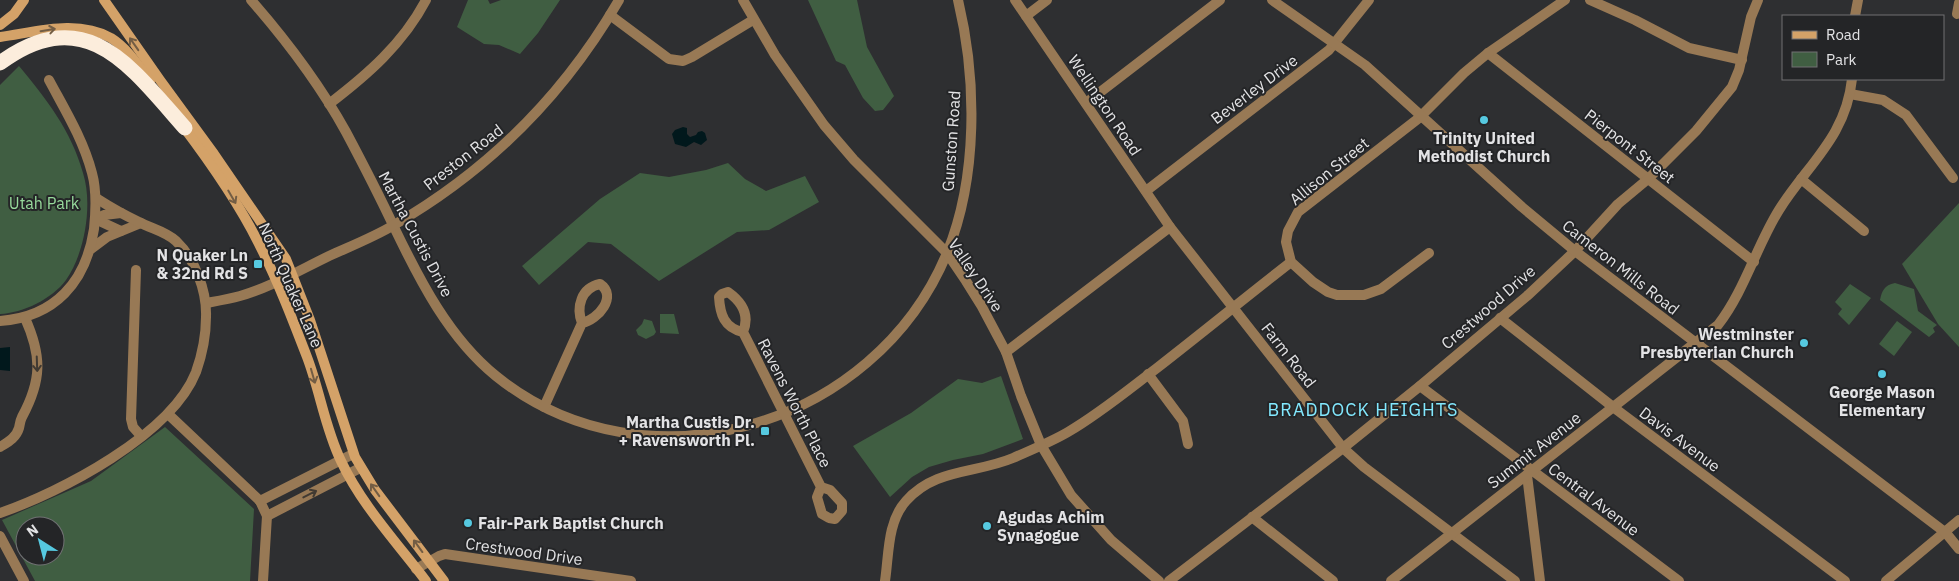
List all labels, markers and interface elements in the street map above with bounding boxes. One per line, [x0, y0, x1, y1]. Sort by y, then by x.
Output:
legend [1782, 15, 1944, 80]
one-way arrow [40, 25, 56, 35]
text: Road [1826, 25, 1861, 44]
one-way arrow [129, 37, 139, 51]
street label: Beverley Drive [1207, 50, 1301, 128]
text: Park [1826, 50, 1856, 69]
street label: Wellington Road [1064, 51, 1146, 159]
street label: Gunston Road [937, 90, 965, 192]
street label: Pierpont Street [1581, 105, 1679, 187]
marker: Trinity United Methodist Church [1478, 114, 1490, 126]
street label: Preston Road [419, 120, 507, 194]
place label: Trinity United Methodist Church [1418, 128, 1550, 166]
street label: Allison Street [1285, 133, 1373, 209]
street label: Martha Custis Drive [374, 168, 458, 300]
one-way arrow [228, 190, 238, 204]
park label: Utah Park [9, 193, 80, 213]
street label: Cameron Mills Road [1559, 215, 1683, 319]
street label: North Quaker Lane [254, 219, 328, 351]
street label: Valley Drive [944, 235, 1008, 316]
place label: N Quaker Ln & 32nd Rd S [156, 245, 248, 283]
marker: N Quaker Ln & 32nd Rd S [252, 258, 264, 270]
street label: Crestwood Drive [1437, 261, 1539, 353]
street label: Farm Road [1257, 318, 1321, 392]
place label: Westminster Presbyterian Church [1640, 324, 1795, 362]
street label: Ravens Worth Place [754, 335, 836, 471]
marker: Westminster Presbyterian Church [1798, 337, 1810, 349]
one-way arrow [32, 356, 42, 372]
one-way arrow [308, 367, 318, 383]
marker: George Mason Elementary [1876, 368, 1888, 380]
place label: George Mason Elementary [1829, 382, 1935, 420]
district label: BRADDOCK HEIGHTS [1268, 398, 1458, 421]
street label: Davis Avenue [1636, 402, 1725, 476]
street label: Summit Avenue [1483, 407, 1585, 493]
place label: Martha Custis Dr. + Ravensworth Pl. [618, 412, 755, 450]
marker: Martha Custis Dr. + Ravensworth Pl. [759, 425, 771, 437]
street label: Central Avenue [1544, 458, 1644, 540]
one-way arrow [370, 483, 380, 497]
one-way arrow [303, 489, 318, 499]
place label: Agudas Achim Synagogue [997, 507, 1105, 545]
place label: Fair-Park Baptist Church [478, 513, 664, 533]
north arrow [15, 516, 65, 566]
marker: Fair-Park Baptist Church [462, 517, 474, 529]
text: N [23, 520, 42, 541]
marker: Agudas Achim Synagogue [981, 520, 993, 532]
street label: Crestwood Drive [464, 533, 584, 569]
one-way arrow [413, 539, 423, 553]

